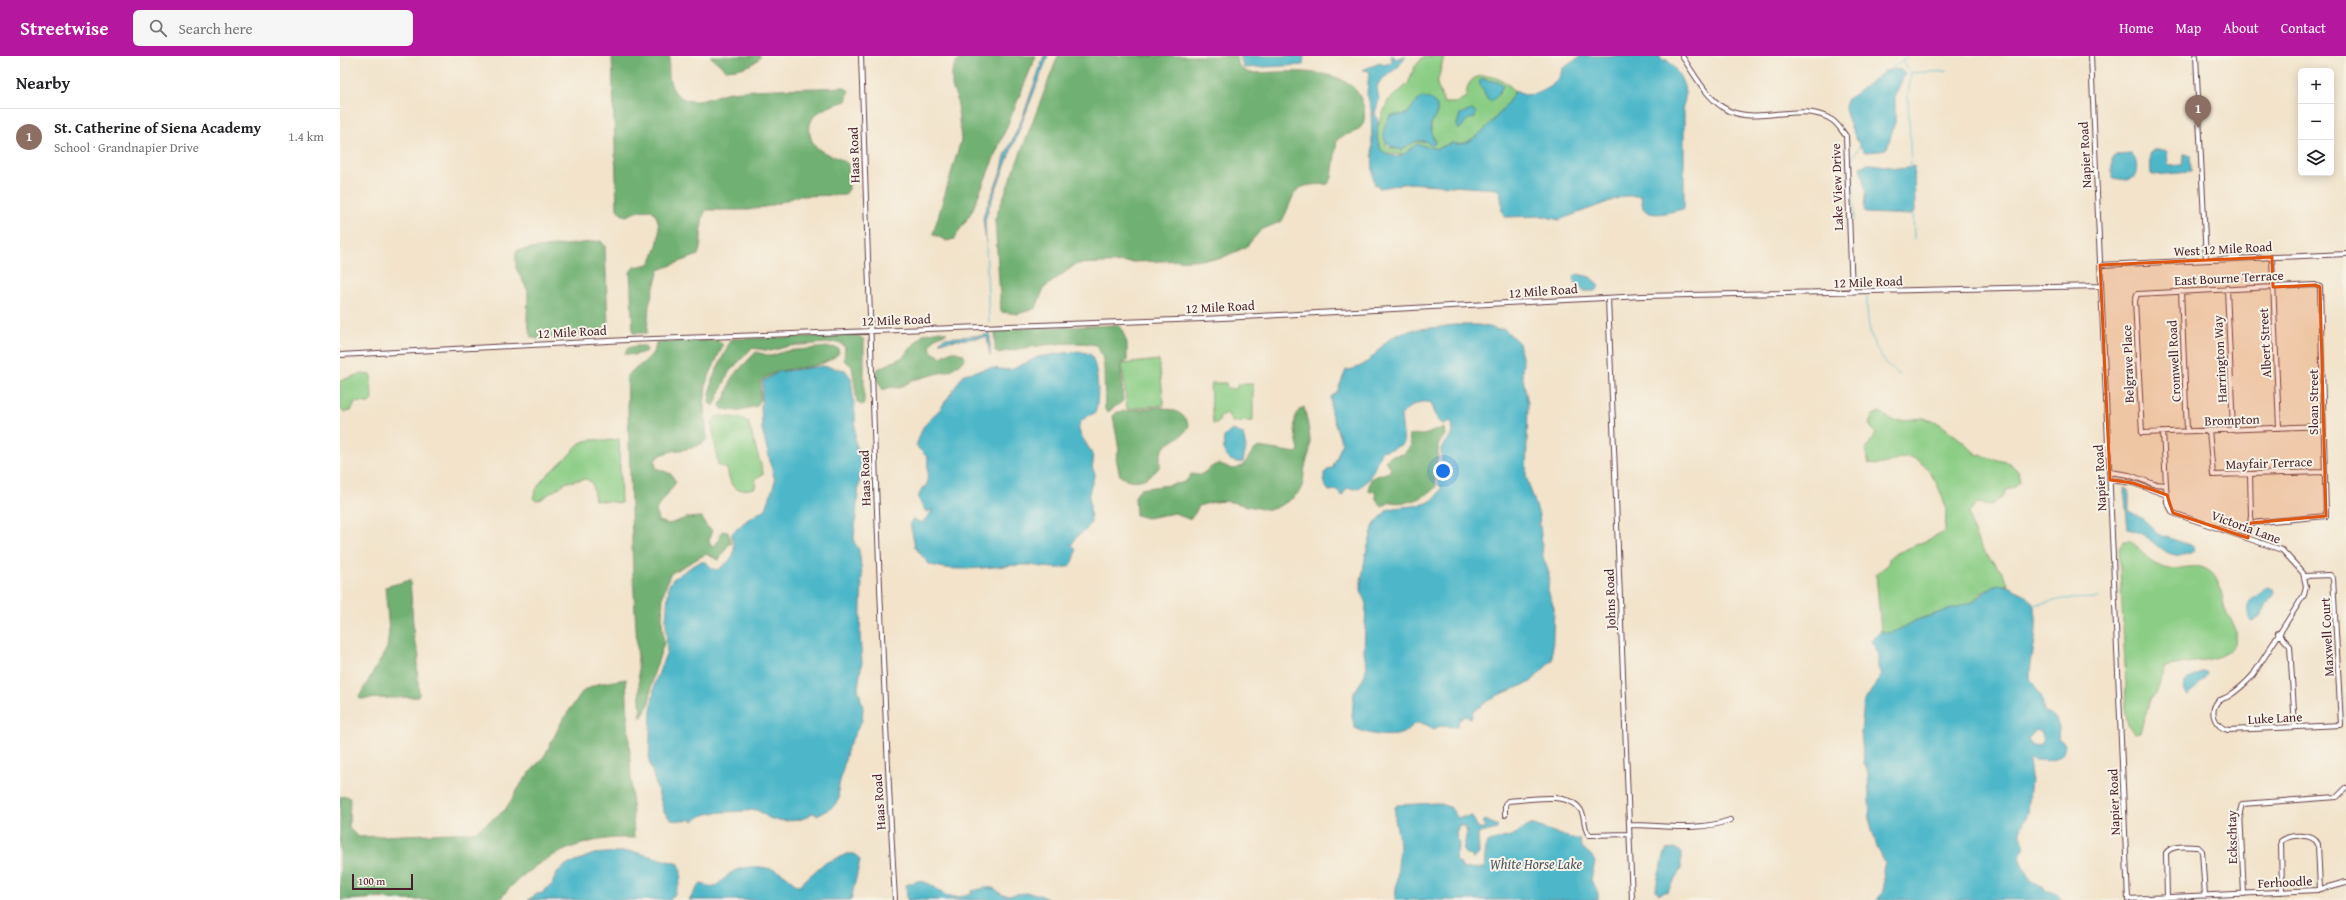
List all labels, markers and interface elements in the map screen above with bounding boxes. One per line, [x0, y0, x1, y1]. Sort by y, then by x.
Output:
search box [133, 10, 413, 46]
text: Streetwise [20, 14, 109, 42]
icon: search [147, 17, 169, 39]
text: Search here [179, 18, 253, 39]
text: Home [2119, 18, 2154, 38]
text: Map [2176, 18, 2201, 38]
text: About [2223, 18, 2259, 38]
text: Contact [2281, 18, 2326, 38]
map controls [2298, 68, 2334, 176]
button: + [2298, 68, 2334, 104]
text: Nearby [16, 70, 70, 95]
pin: 1 [2185, 95, 2211, 128]
button: − [2298, 104, 2334, 140]
text: St. Catherine of Siena Academy [54, 117, 261, 138]
street label: Napier Road [2074, 121, 2096, 189]
text: 1 [26, 127, 32, 146]
text: 1.4 km [288, 127, 324, 146]
street label: Haas Road [844, 127, 864, 183]
text: School · Grandnapier Drive [54, 138, 199, 157]
button: layers [2298, 140, 2334, 176]
street label: Lake View Drive [1826, 143, 1848, 231]
street label: West 12 Mile Road [2173, 237, 2273, 261]
street label: East Bourne Terrace [2174, 266, 2284, 290]
street label: 12 Mile Road [1833, 271, 1903, 293]
street label: 12 Mile Road [1508, 279, 1578, 303]
street label: 12 Mile Road [1185, 296, 1255, 318]
street label: Albert Street [2254, 307, 2276, 378]
street label: 12 Mile Road [861, 309, 931, 331]
street label: Harrington Way [2208, 314, 2232, 403]
street label: Cromwell Road [2162, 320, 2186, 402]
street label: 12 Mile Road [537, 321, 607, 343]
street label: Belgrave Place [2117, 324, 2139, 404]
street label: Sloan Street [2304, 369, 2323, 435]
street label: Brompton [2204, 410, 2261, 430]
street label: Napier Road [2089, 444, 2111, 512]
street label: Haas Road [855, 450, 875, 506]
street label: Mayfair Terrace [2225, 452, 2313, 474]
your location [1433, 461, 1453, 481]
street label: Victoria Lane [2208, 506, 2284, 548]
street label: Johns Road [1599, 568, 1621, 632]
street label: Maxwell Court [2315, 596, 2339, 677]
street label: Luke Lane [2247, 707, 2303, 729]
street label: Napier Road [2103, 768, 2125, 836]
street label: Haas Road [868, 773, 890, 831]
street label: Eckschtay [2222, 809, 2242, 864]
water label: White Horse Lake [1490, 854, 1583, 874]
street label: Ferhoodle [2257, 871, 2313, 893]
scale bar [352, 872, 413, 891]
text: 100 m [358, 873, 385, 889]

